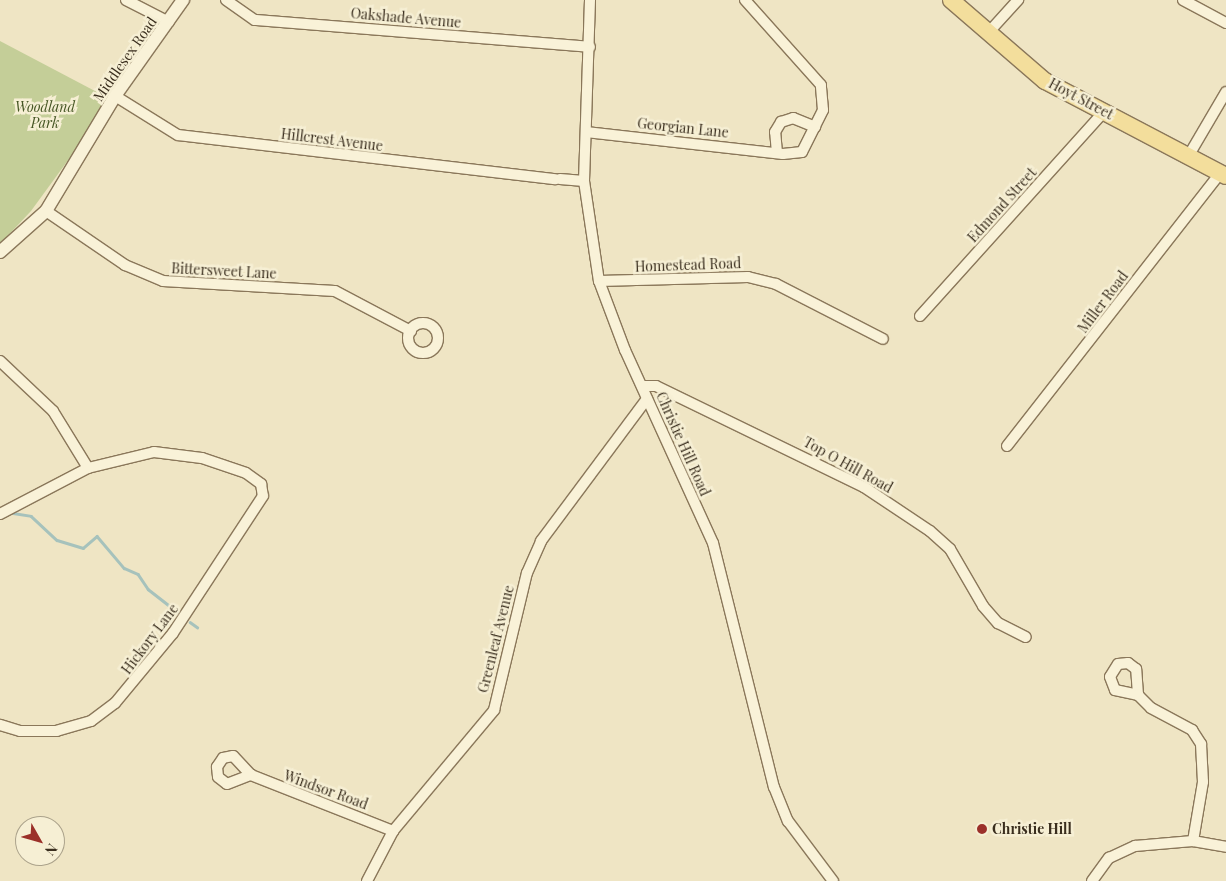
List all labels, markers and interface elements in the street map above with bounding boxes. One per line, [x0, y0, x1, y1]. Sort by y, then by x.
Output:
street label: Oakshade Avenue [350, 5, 462, 31]
street label: Middlesex Road [90, 14, 160, 104]
street label: Hoyt Street [1046, 75, 1116, 123]
park label: Woodland Park [15, 99, 75, 132]
street label: Georgian Lane [636, 115, 730, 141]
street label: Hillcrest Avenue [280, 125, 384, 155]
street label: Edmond Street [964, 164, 1040, 246]
street label: Homestead Road [635, 255, 741, 275]
street label: Bittersweet Lane [171, 260, 277, 282]
street label: Miller Road [1074, 268, 1132, 336]
street label: Christie Hill Road [653, 389, 713, 499]
street label: Top O Hill Road [801, 434, 895, 496]
street label: Greenleaf Avenue [474, 583, 518, 695]
street label: Hickory Lane [118, 600, 182, 678]
street label: Windsor Road [282, 767, 370, 813]
north arrow [15, 816, 65, 866]
place label: Christie Hill [992, 821, 1072, 837]
marker: Christie Hill [976, 823, 988, 835]
text: N [41, 840, 62, 860]

